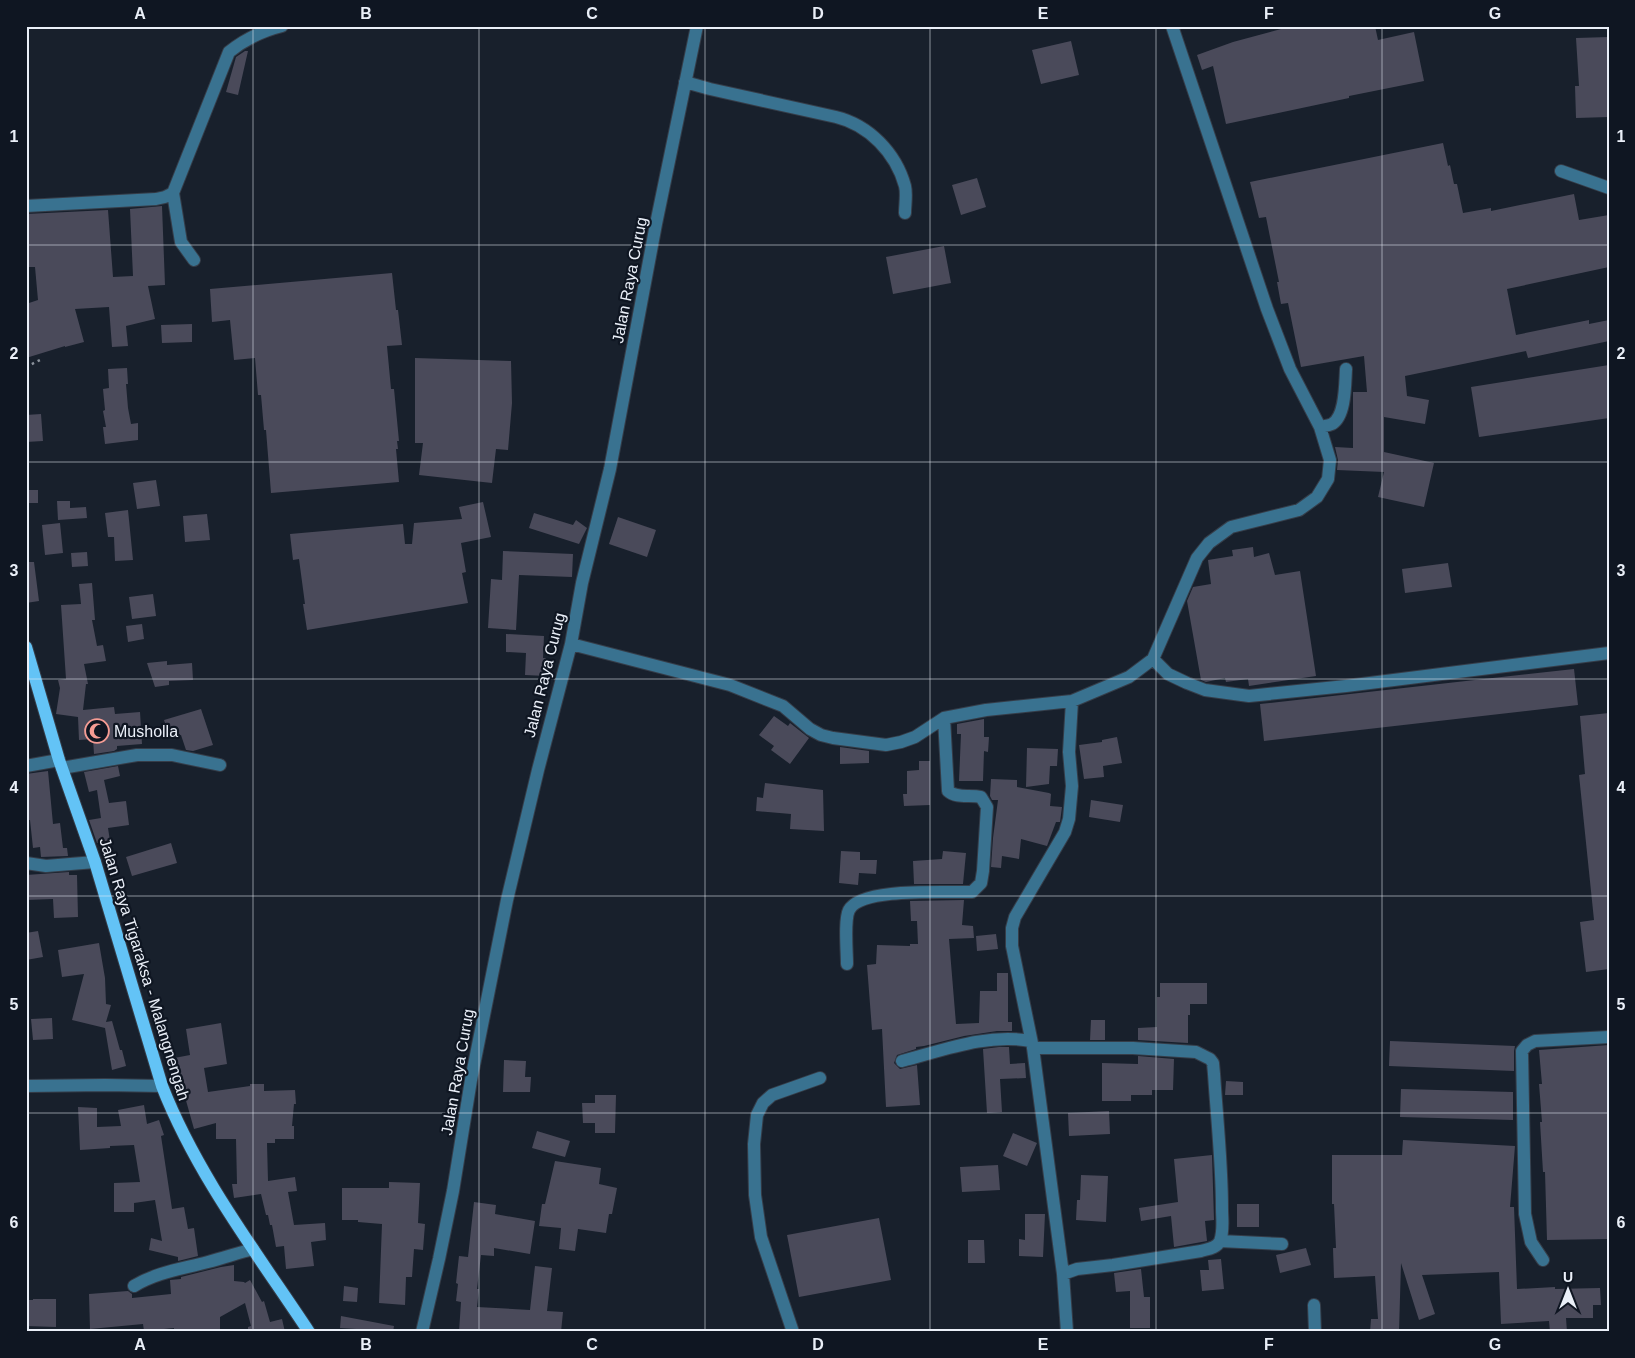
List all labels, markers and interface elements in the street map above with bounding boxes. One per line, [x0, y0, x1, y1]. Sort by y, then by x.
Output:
text: A [134, 5, 146, 22]
text: B [360, 5, 372, 22]
text: C [586, 5, 598, 22]
text: D [812, 5, 824, 22]
text: E [1038, 5, 1049, 22]
text: F [1264, 5, 1274, 22]
text: G [1489, 5, 1501, 22]
text: 1 [10, 128, 19, 145]
text: 1 [1617, 128, 1626, 145]
street label: Jalan Raya Curug [609, 216, 650, 345]
text: 2 [10, 345, 19, 362]
text: 2 [1617, 345, 1626, 362]
text: 3 [10, 562, 19, 579]
text: 3 [1617, 562, 1626, 579]
street label: Jalan Raya Curug [521, 611, 568, 739]
mosque icon: Musholla [84, 718, 110, 744]
place label: Musholla [114, 723, 178, 740]
text: 4 [10, 779, 19, 796]
text: 4 [1617, 779, 1626, 796]
street label: Jalan Raya Tigaraksa - Malangnengah [96, 836, 193, 1103]
text: 5 [10, 996, 19, 1013]
text: 5 [1617, 996, 1626, 1013]
street label: Jalan Raya Curug [438, 1008, 477, 1137]
text: 6 [10, 1214, 19, 1231]
text: 6 [1617, 1214, 1626, 1231]
north arrow [1542, 1266, 1592, 1316]
text: U [1563, 1269, 1573, 1285]
text: A [134, 1336, 146, 1353]
text: B [360, 1336, 372, 1353]
text: C [586, 1336, 598, 1353]
text: D [812, 1336, 824, 1353]
text: E [1038, 1336, 1049, 1353]
text: F [1264, 1336, 1274, 1353]
text: G [1489, 1336, 1501, 1353]

